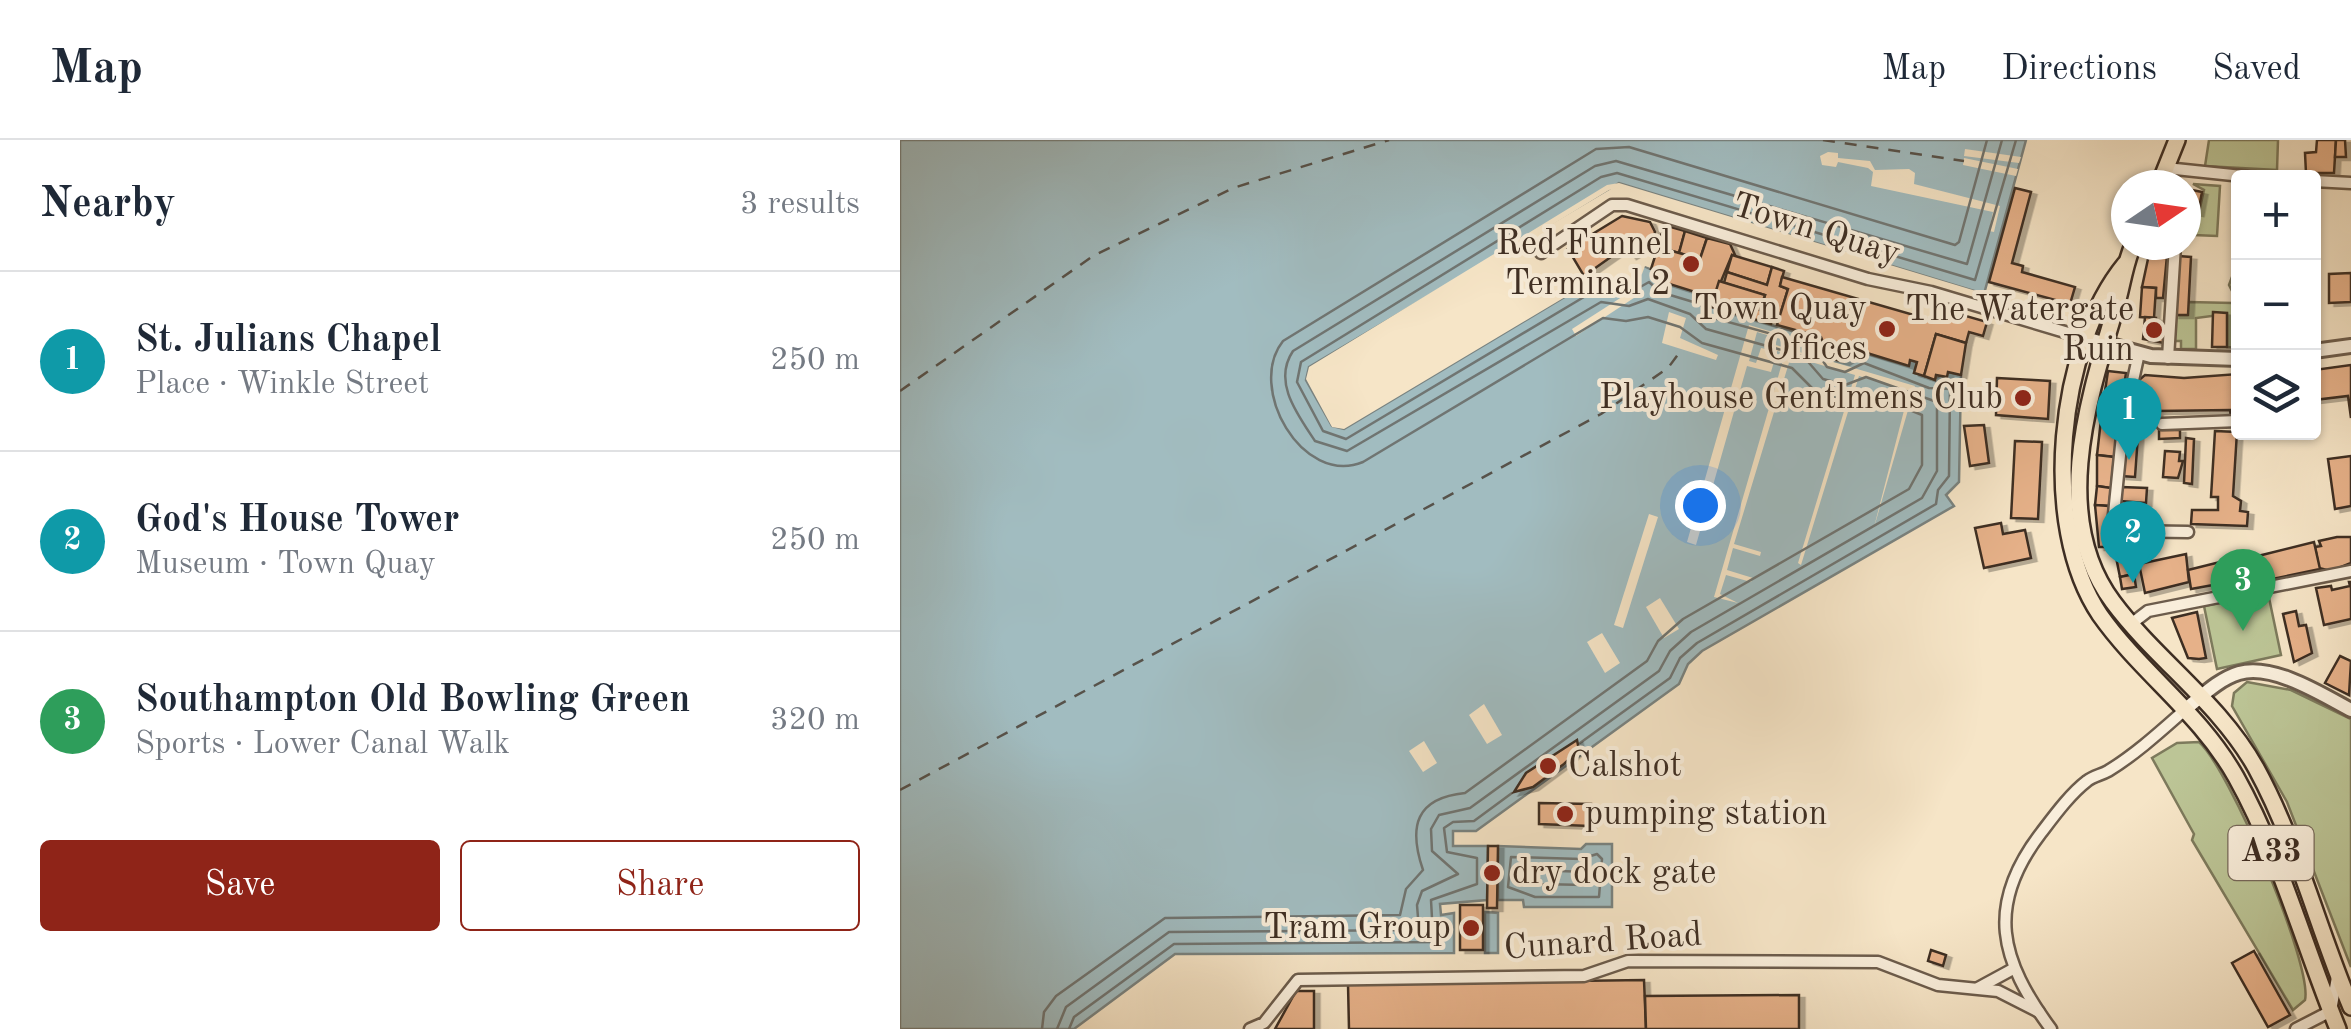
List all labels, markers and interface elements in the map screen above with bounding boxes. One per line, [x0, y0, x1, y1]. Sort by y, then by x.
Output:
text: Map [50, 45, 143, 93]
text: Map [1881, 52, 1946, 87]
text: Directions [2001, 52, 2157, 87]
text: Saved [2212, 52, 2301, 87]
north arrow [2111, 170, 2201, 260]
map controls [2231, 170, 2321, 440]
button: + [2231, 170, 2321, 260]
text: Nearby [40, 184, 176, 226]
street label: Town Quay [1728, 188, 1904, 272]
text: 3 results [740, 189, 860, 221]
place label: Red Funnel Terminal 2 [1496, 227, 1671, 302]
marker: Red Funnel Terminal 2 [1680, 253, 1702, 275]
button: − [2231, 260, 2321, 350]
place label: Town Quay Offices [1693, 292, 1867, 367]
place label: The Watergate Ruin [1905, 293, 2134, 368]
marker: Town Quay Offices [1876, 318, 1898, 340]
marker: The Watergate Ruin [2143, 319, 2165, 341]
text: St. Julians Chapel [135, 322, 441, 360]
text: 1 [63, 345, 82, 377]
text: 250 m [770, 345, 860, 377]
button: layers [2231, 350, 2321, 440]
text: Place · Winkle Street [135, 369, 429, 401]
pin: 1 [2096, 378, 2162, 460]
place label: Playhouse Gentlmens Club [1599, 381, 2003, 416]
marker: Playhouse Gentlmens Club [2012, 387, 2034, 409]
your location [1675, 480, 1726, 531]
pin: 2 [2100, 500, 2166, 583]
text: God's House Tower [135, 502, 459, 540]
text: 2 [63, 525, 82, 557]
text: 250 m [770, 525, 860, 557]
pin: 3 [2210, 548, 2276, 631]
text: Museum · Town Quay [135, 549, 436, 581]
text: Southampton Old Bowling Green [135, 682, 690, 720]
text: 3 [63, 705, 82, 737]
text: 320 m [770, 705, 860, 737]
text: Sports · Lower Canal Walk [135, 729, 510, 761]
place label: Calshot [1568, 749, 1682, 784]
marker: Calshot [1537, 755, 1559, 777]
place label: pumping station [1585, 797, 1827, 832]
marker: pumping station [1554, 803, 1576, 825]
road number: A33 [2228, 826, 2314, 880]
button: Save [40, 840, 440, 931]
button: Share [460, 840, 860, 931]
place label: dry dock gate [1512, 856, 1716, 891]
marker: dry dock gate [1481, 862, 1503, 884]
place label: Tram Group [1263, 911, 1451, 946]
marker: Tram Group [1460, 917, 1482, 939]
street label: Cunard Road [1503, 918, 1703, 966]

